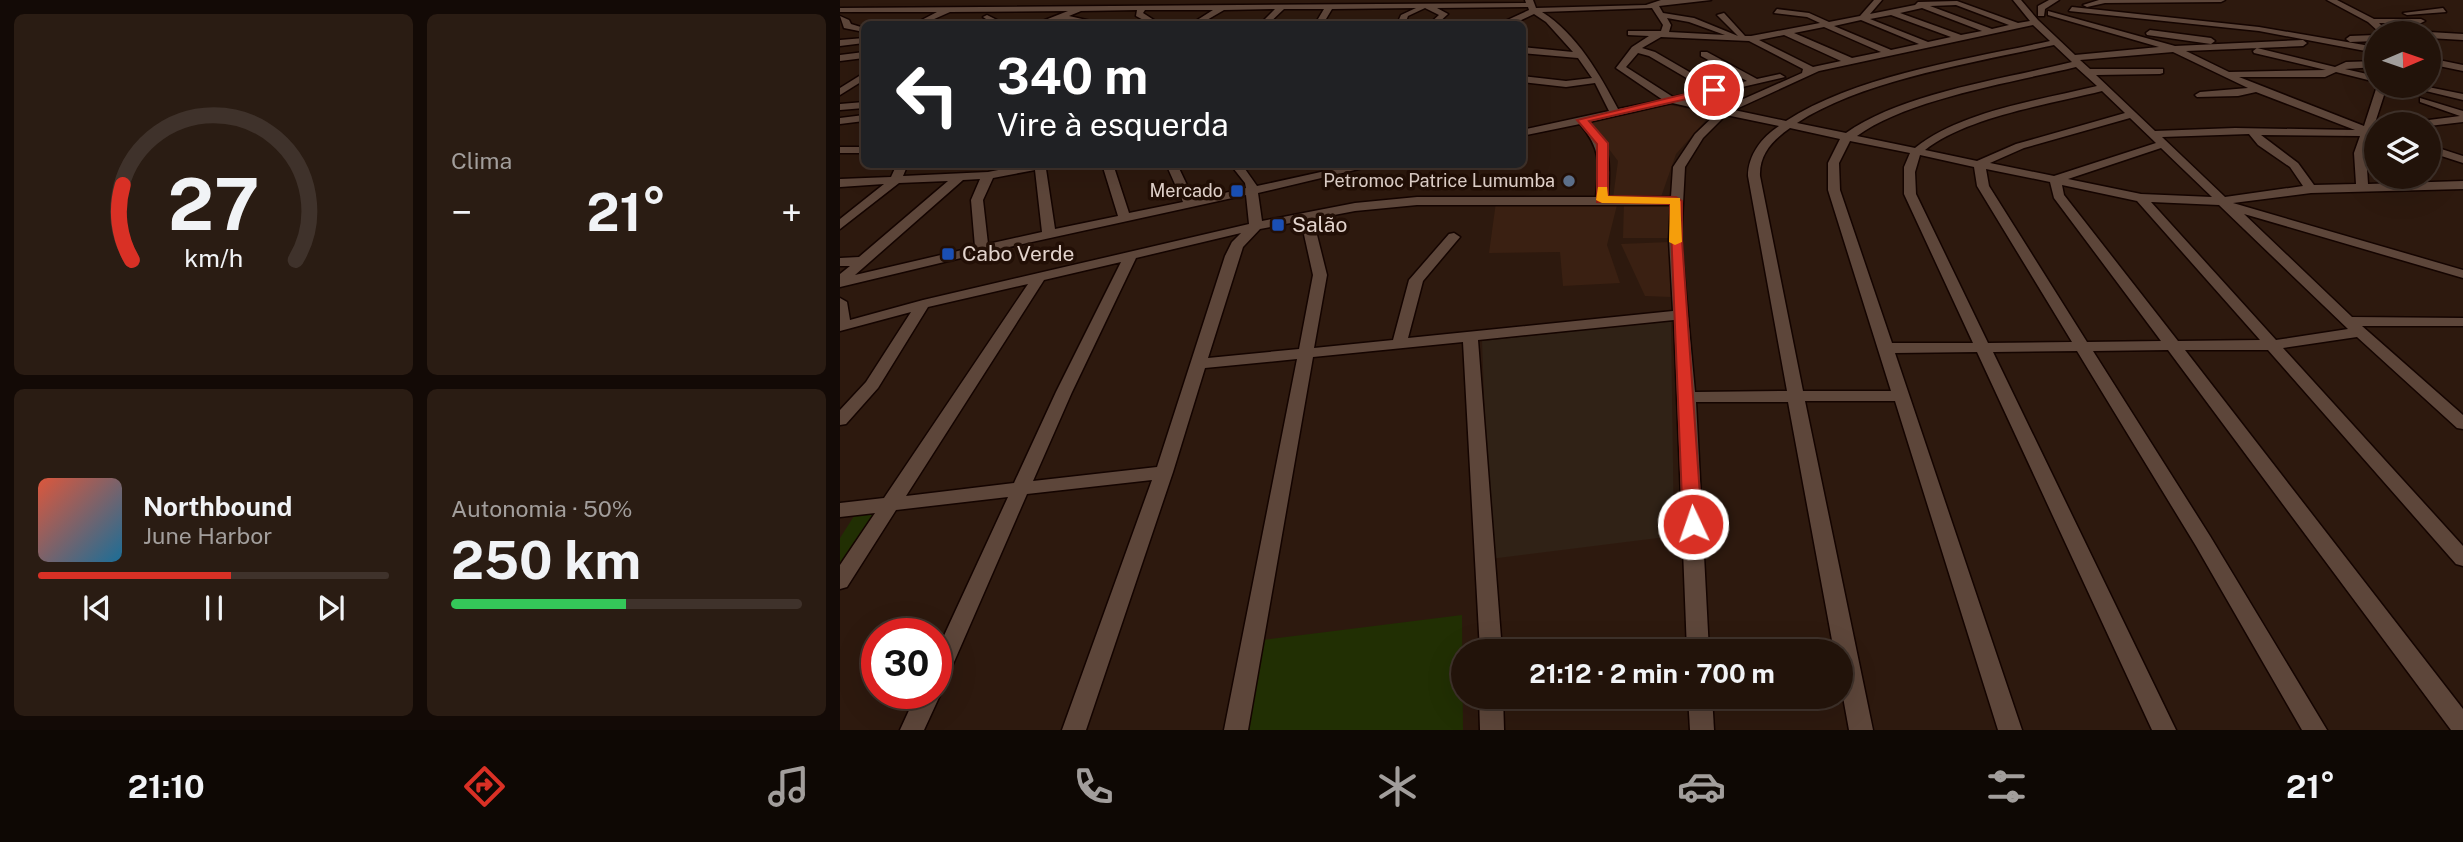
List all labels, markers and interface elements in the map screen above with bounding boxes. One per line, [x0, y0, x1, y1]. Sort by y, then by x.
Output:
north arrow [2364, 21, 2441, 98]
map controls [2364, 21, 2441, 189]
text: 340 m [997, 47, 1148, 105]
icon: left [882, 49, 973, 140]
pin [1684, 60, 1744, 120]
icon: arrive [1695, 71, 1733, 109]
text: Vire à esquerda [997, 106, 1229, 143]
button: layers [2364, 112, 2441, 189]
text: Clima [451, 147, 512, 174]
text: 27 [168, 162, 259, 247]
place label: Petromoc Patrice Lumumba [1323, 170, 1555, 191]
marker: Petromoc Patrice Lumumba [1561, 173, 1577, 189]
place label: Mercado [1150, 180, 1223, 201]
text: 21° [587, 182, 666, 243]
marker: Mercado [1229, 183, 1245, 199]
text: − [451, 190, 472, 235]
text: + [781, 190, 802, 235]
place label: Salão [1292, 212, 1347, 237]
marker: Salão [1270, 217, 1286, 233]
place label: Cabo Verde [962, 241, 1074, 266]
text: km/h [184, 243, 243, 273]
marker: Cabo Verde [940, 246, 956, 262]
position arrow [1656, 487, 1730, 561]
text: Northbound [143, 491, 292, 522]
text: Autonomia · 50% [451, 495, 633, 522]
text: June Harbor [143, 522, 272, 549]
text: 250 km [451, 530, 641, 591]
icon: previous [78, 589, 116, 627]
icon: pause [195, 589, 233, 627]
icon: next [312, 589, 350, 627]
speed limit sign: 30 [861, 618, 952, 709]
text: 21:12 · 2 min · 700 m [1529, 658, 1775, 689]
icon: directions [460, 762, 509, 811]
icon: music [764, 762, 813, 811]
icon: phone [1069, 762, 1118, 811]
icon: climate [1373, 762, 1422, 811]
icon: car [1677, 762, 1726, 811]
icon: filters [1982, 762, 2031, 811]
text: 21:10 [128, 768, 205, 805]
text: 21° [2286, 768, 2335, 805]

